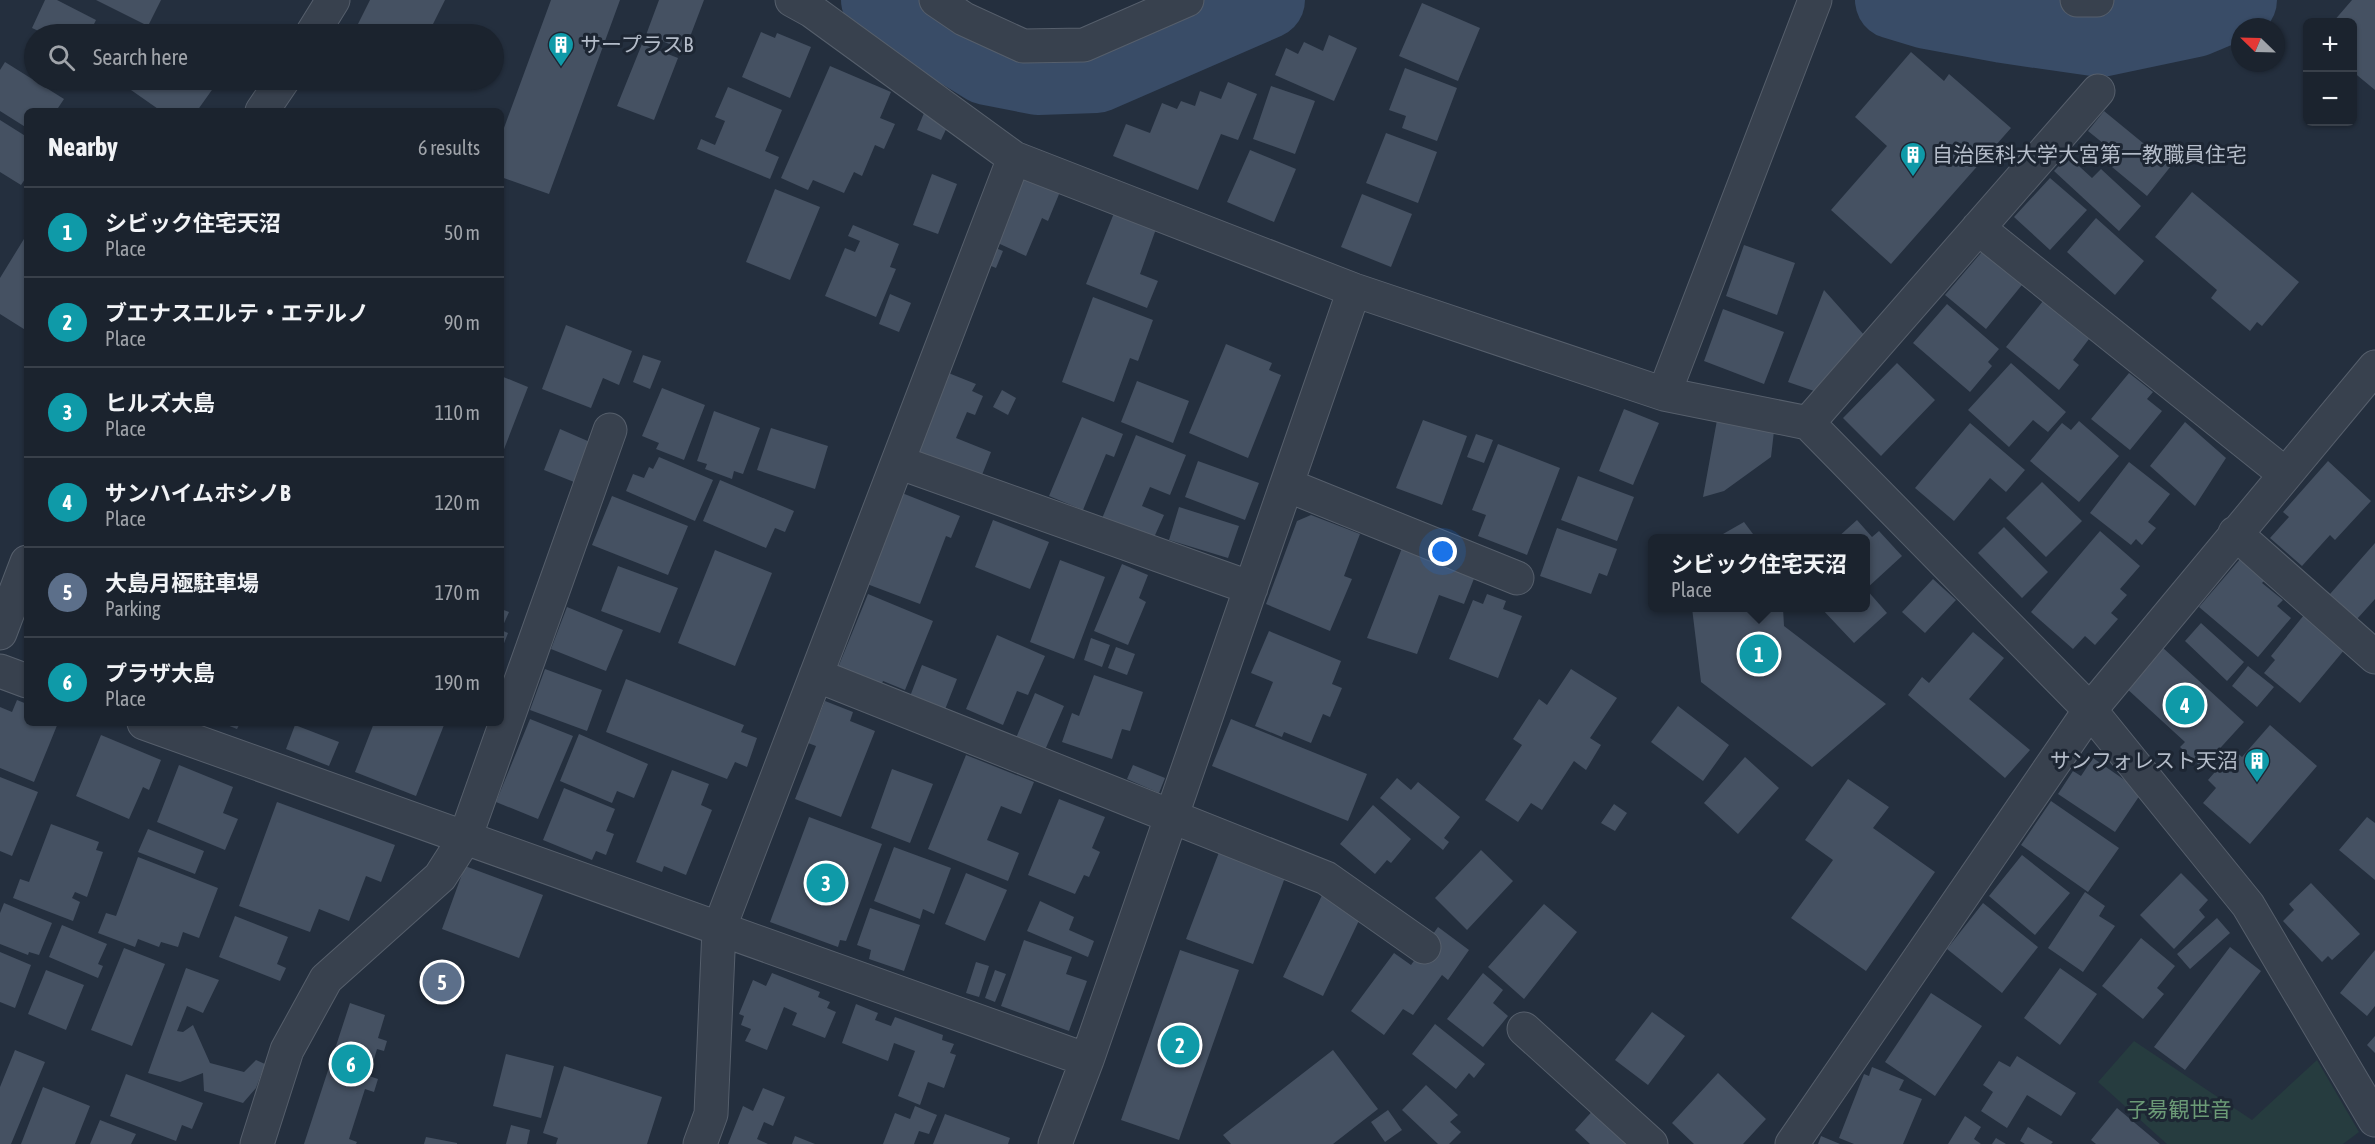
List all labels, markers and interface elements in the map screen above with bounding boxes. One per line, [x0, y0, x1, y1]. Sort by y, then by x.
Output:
north arrow [2231, 18, 2285, 72]
map controls [2303, 18, 2357, 126]
button: + [2303, 18, 2357, 72]
search box [24, 24, 504, 90]
building icon: サープラスB [546, 30, 576, 68]
place label: サープラスB [580, 32, 693, 56]
icon: search [45, 41, 78, 74]
text: Search here [93, 44, 188, 70]
button: − [2303, 72, 2357, 126]
text: Nearby [48, 132, 118, 162]
text: 6 results [418, 136, 480, 159]
building icon: 自治医科大学大宮第一教職員住宅 [1898, 140, 1928, 178]
place label: 自治医科大学大宮第一教職員住宅 [1932, 142, 2247, 166]
text: シビック住宅天沼 [105, 210, 281, 236]
text: 1 [63, 221, 72, 244]
text: 50 m [444, 221, 480, 244]
text: Place [105, 237, 146, 260]
text: ブエナスエルテ・エテルノ [105, 300, 369, 326]
text: 2 [63, 311, 72, 334]
text: 90 m [444, 311, 480, 334]
text: Place [105, 327, 146, 350]
text: ヒルズ大島 [105, 390, 215, 416]
text: 3 [63, 401, 72, 424]
text: 110 m [435, 401, 480, 424]
text: Place [105, 417, 146, 440]
text: サンハイムホシノB [105, 480, 291, 506]
text: 4 [63, 491, 72, 514]
text: 120 m [435, 491, 480, 514]
text: Place [105, 507, 146, 530]
popup [1648, 534, 1870, 612]
your location [1428, 537, 1457, 566]
text: シビック住宅天沼 [1671, 551, 1847, 577]
text: 大島月極駐車場 [105, 570, 259, 596]
text: Place [1671, 578, 1712, 601]
text: 5 [63, 581, 72, 604]
text: 170 m [435, 581, 480, 604]
text: Parking [105, 597, 161, 620]
pin: 1 [1740, 632, 1778, 676]
text: プラザ大島 [105, 660, 215, 686]
text: 6 [63, 671, 72, 694]
text: 190 m [435, 671, 480, 694]
pin: 4 [2166, 682, 2204, 728]
text: Place [105, 687, 146, 710]
building icon: サンフォレスト天沼 [2242, 746, 2272, 784]
place label: サンフォレスト天沼 [2050, 748, 2238, 772]
pin: 3 [806, 860, 846, 906]
pin: 5 [422, 960, 462, 1004]
pin: 2 [1160, 1022, 1200, 1068]
pin: 6 [332, 1042, 370, 1086]
park label: 子昜観世音 [2127, 1097, 2232, 1121]

